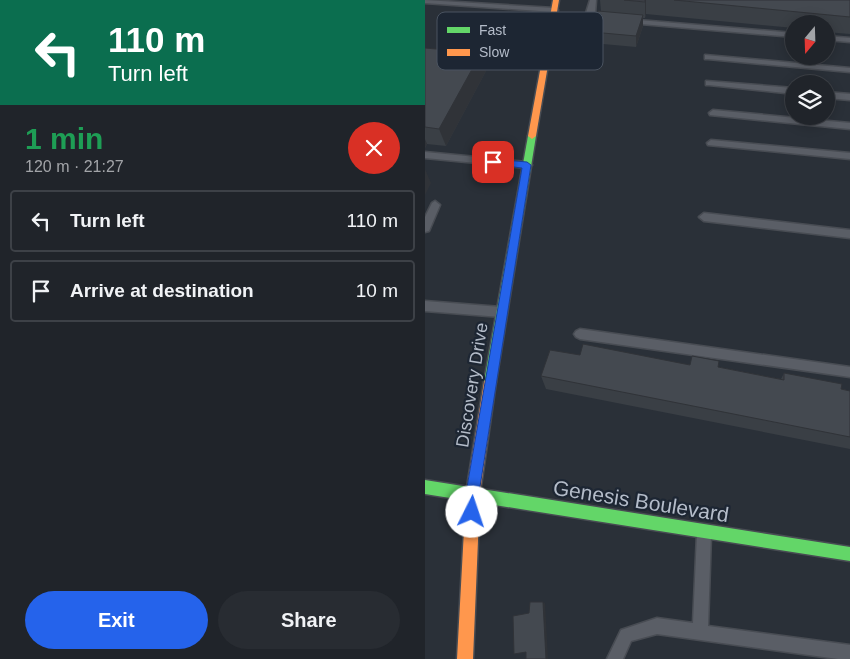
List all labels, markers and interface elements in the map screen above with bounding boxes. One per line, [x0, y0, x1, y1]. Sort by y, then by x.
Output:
legend [437, 12, 603, 70]
north arrow [785, 15, 835, 65]
map controls [785, 15, 835, 125]
icon: left [25, 20, 90, 85]
text: 110 m [108, 20, 205, 59]
text: Fast [479, 22, 506, 38]
text: Slow [479, 44, 510, 60]
text: Turn left [108, 61, 188, 86]
button: layers [785, 75, 835, 125]
text: 1 min [25, 122, 103, 155]
button: close [348, 122, 400, 174]
pin [472, 141, 514, 183]
icon: arrive [479, 148, 507, 176]
text: 120 m · 21:27 [25, 158, 124, 175]
icon: left [27, 207, 55, 235]
text: Turn left [70, 210, 145, 231]
text: 110 m [347, 210, 398, 231]
icon: arrive [27, 277, 55, 305]
text: Arrive at destination [70, 280, 254, 301]
text: 10 m [356, 280, 398, 301]
street label: Discovery Drive [452, 321, 492, 449]
street label: Genesis Boulevard [552, 476, 730, 526]
position arrow [445, 485, 497, 537]
button: Exit [25, 591, 208, 649]
button: Share [218, 591, 400, 649]

